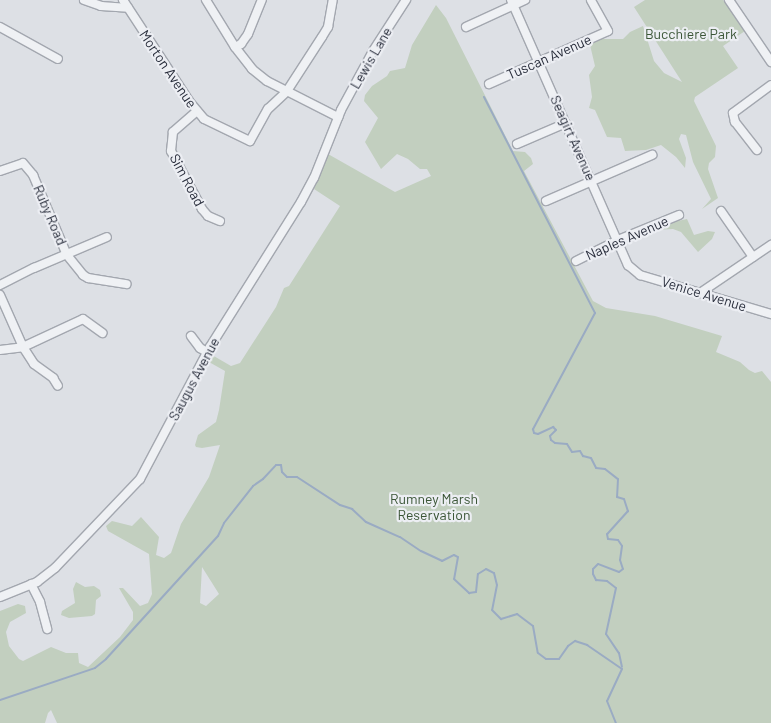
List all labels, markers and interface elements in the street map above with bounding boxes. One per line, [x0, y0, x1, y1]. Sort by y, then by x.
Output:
street label: Lewis Lane [347, 24, 395, 92]
park label: Bucchiere Park [645, 26, 737, 42]
street label: Morton Avenue [136, 27, 200, 111]
street label: Tuscan Avenue [504, 31, 594, 83]
street label: Seagirt Avenue [547, 93, 599, 183]
street label: Sim Road [166, 151, 208, 209]
street label: Ruby Road [30, 182, 70, 248]
street label: Naples Avenue [583, 212, 671, 264]
street label: Venice Avenue [659, 273, 749, 315]
street label: Saugus Avenue [165, 335, 223, 423]
park label: Rumney Marsh Reservation [390, 491, 478, 524]

